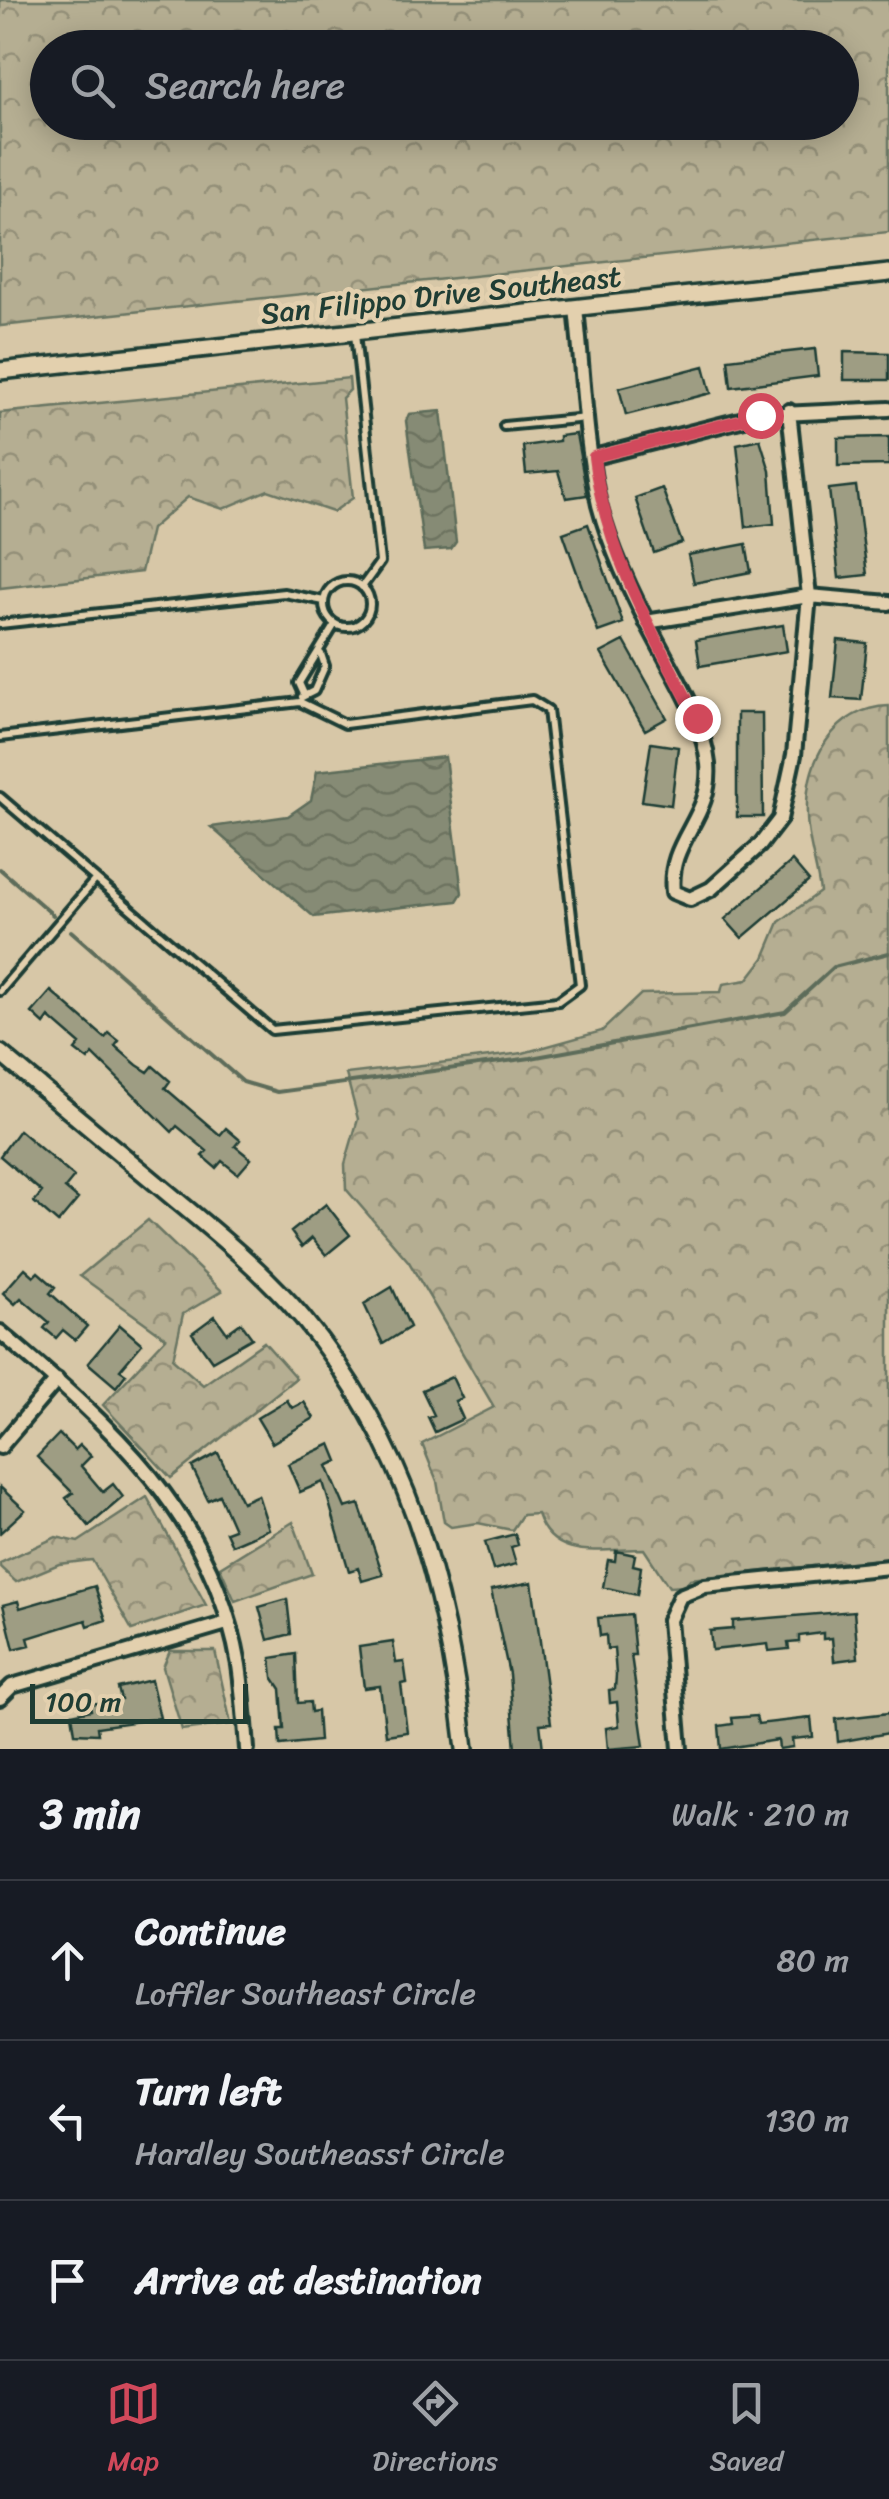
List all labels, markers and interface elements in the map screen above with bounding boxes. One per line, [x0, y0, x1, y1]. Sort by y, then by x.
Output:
search box [30, 30, 859, 140]
text: Search here [145, 52, 345, 119]
icon: search [65, 58, 120, 113]
street label: San Filippo Drive Southeast [258, 249, 624, 341]
route start [738, 393, 784, 439]
route end [675, 696, 721, 742]
text: 100 m [45, 1677, 121, 1726]
scale bar [30, 1679, 248, 1724]
text: 3 min [40, 1777, 140, 1851]
text: Walk · 210 m [672, 1786, 849, 1843]
text: Continue [135, 1898, 286, 1965]
text: 80 m [777, 1932, 849, 1989]
icon: ahead [40, 1933, 95, 1988]
text: Loffler Southeast Circle [135, 1965, 476, 2022]
text: Turn left [135, 2058, 281, 2125]
text: 130 m [765, 2092, 849, 2149]
icon: left [40, 2093, 95, 2148]
text: Hardley Southeasst Circle [135, 2125, 505, 2182]
text: Arrive at destination [135, 2247, 482, 2314]
icon: arrive [40, 2253, 95, 2308]
tab: Map [106, 2376, 161, 2485]
tab: Directions [372, 2376, 498, 2485]
tab: Saved [709, 2376, 783, 2485]

